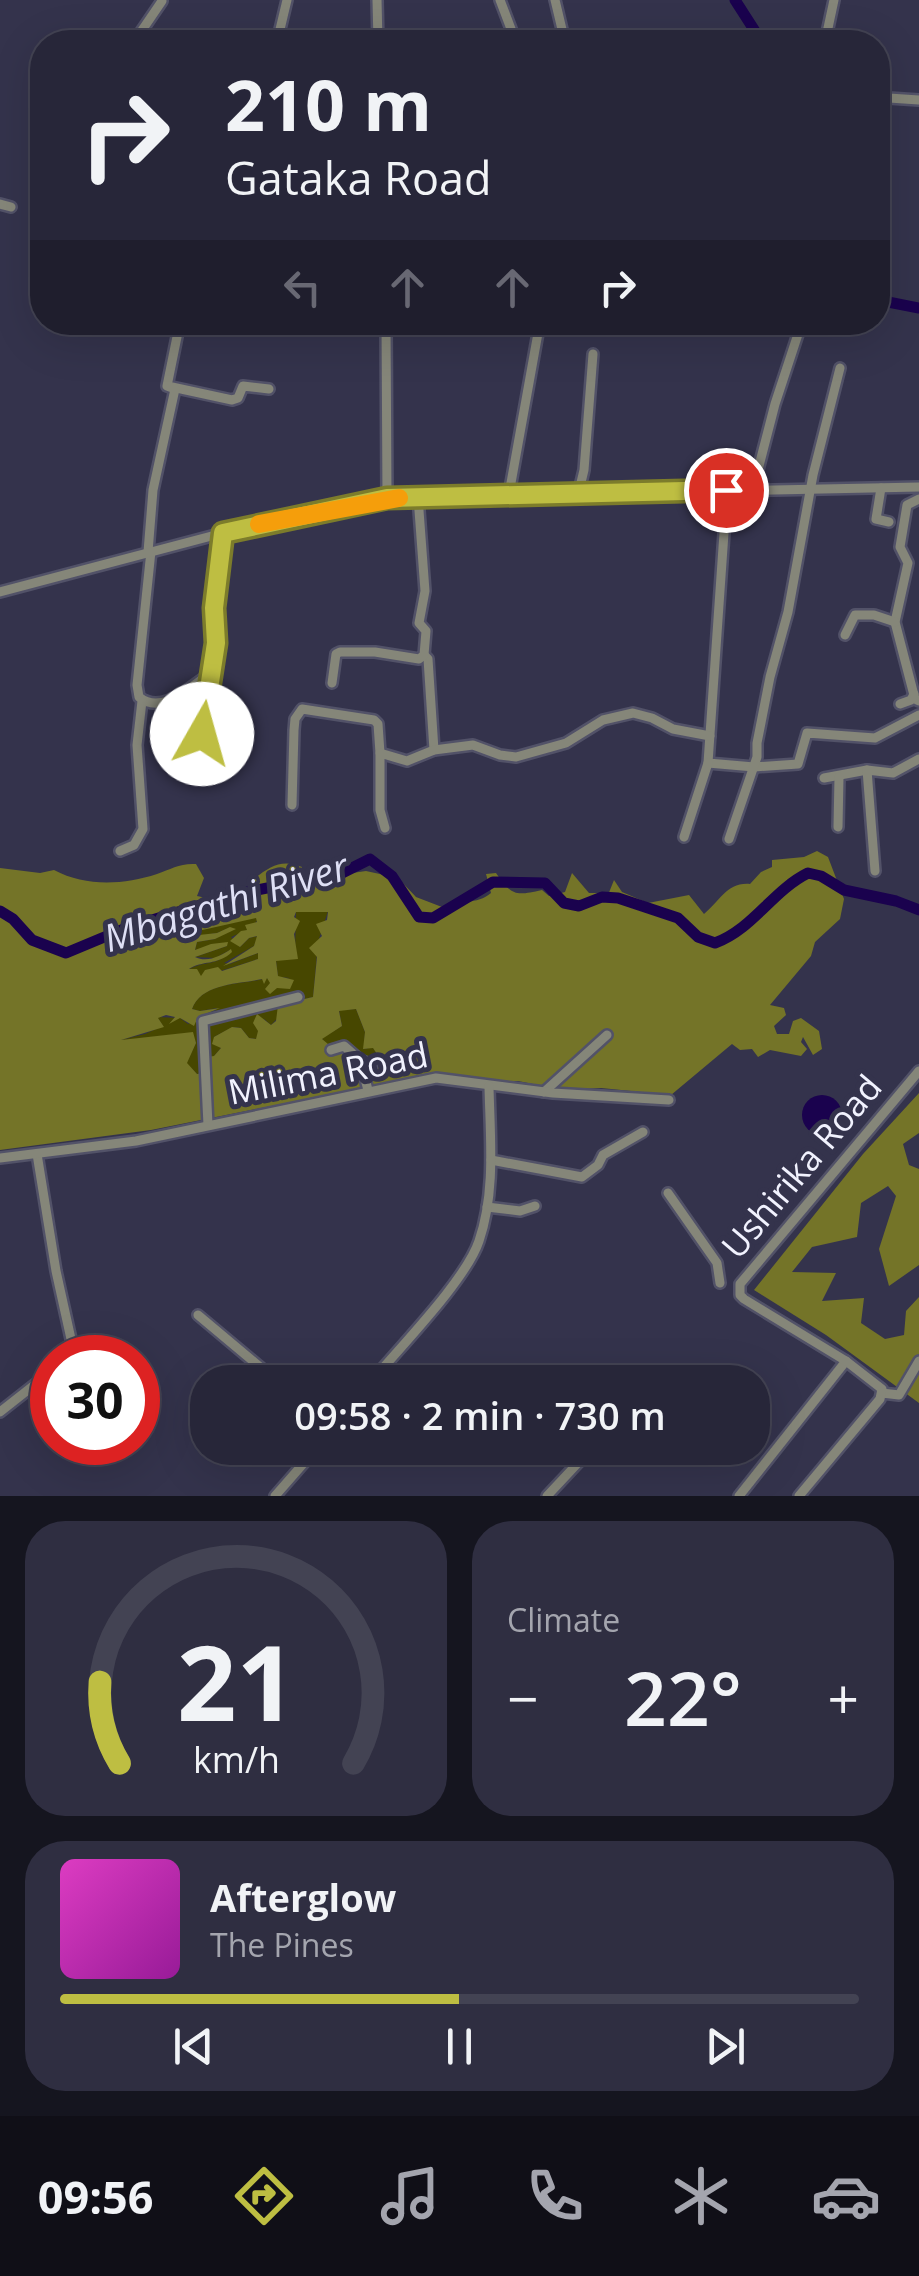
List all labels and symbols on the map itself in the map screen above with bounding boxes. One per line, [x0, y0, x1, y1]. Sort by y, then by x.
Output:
pin [684, 448, 769, 533]
position arrow [150, 682, 254, 786]
water label: Mbagathi River [97, 839, 356, 963]
street label: Milima Road [224, 1030, 432, 1115]
street label: Ushirika Road [710, 1064, 892, 1268]
speed limit sign: 30 [30, 1335, 160, 1465]

